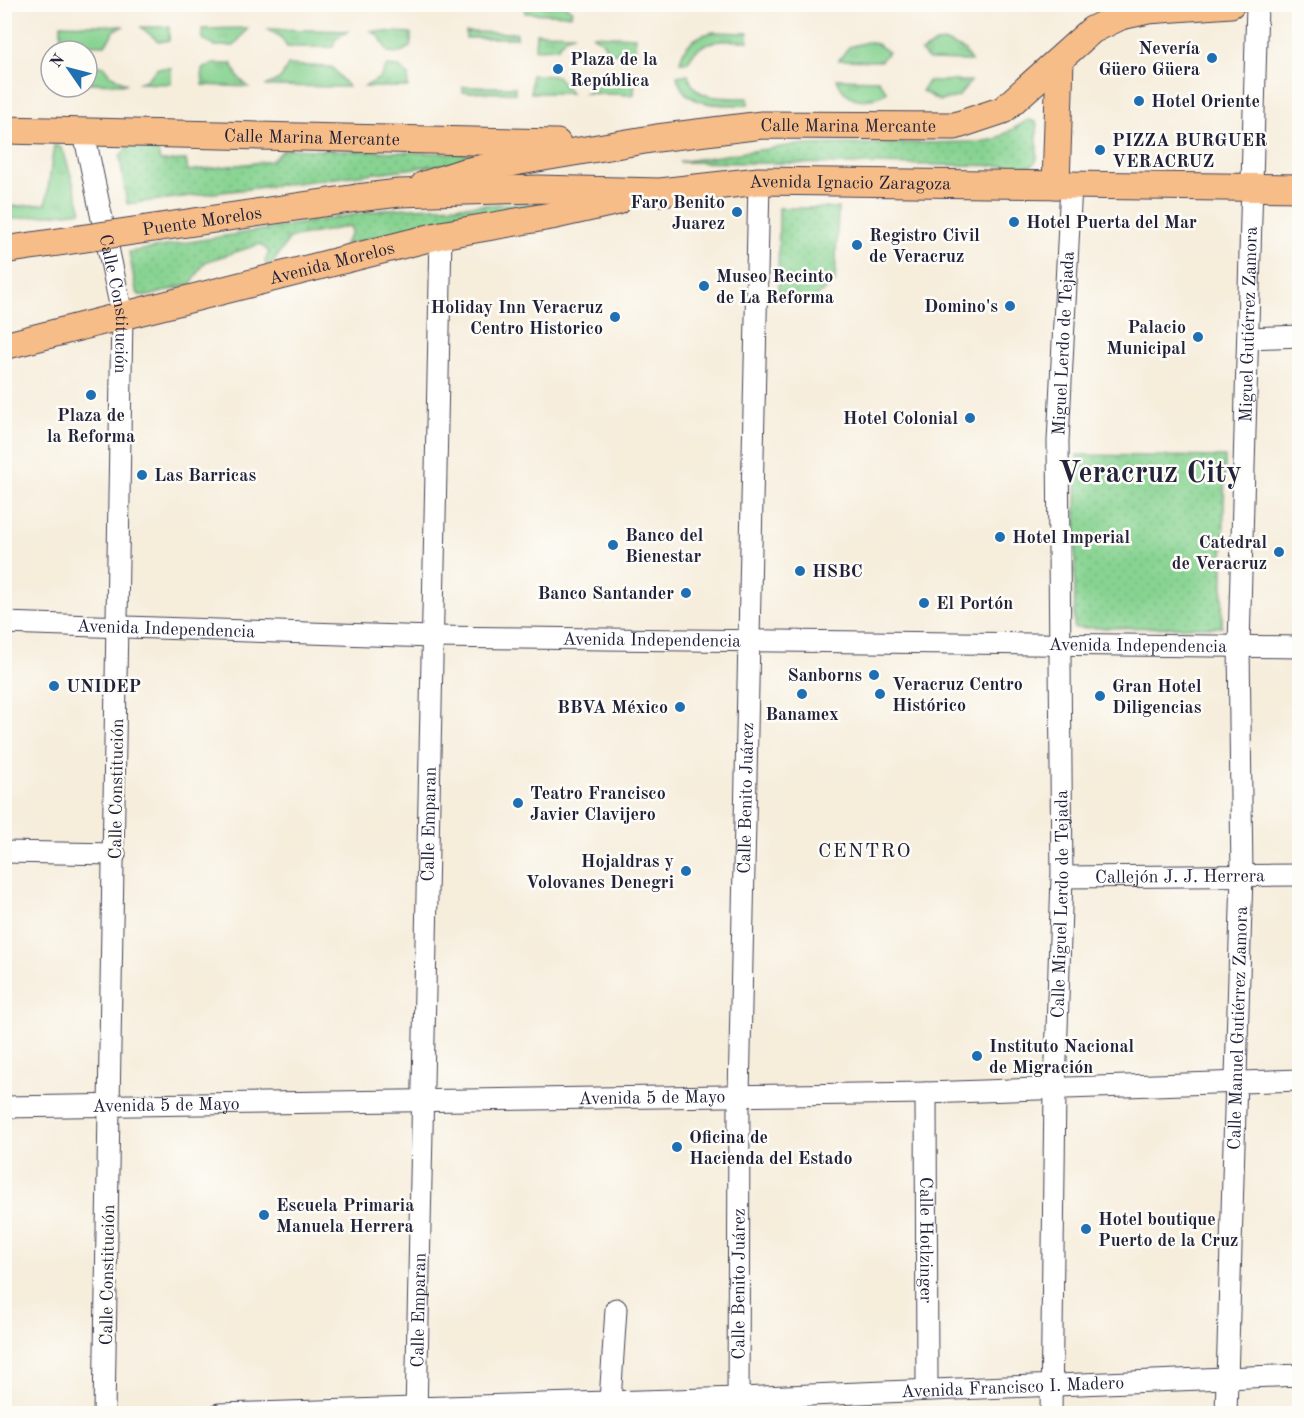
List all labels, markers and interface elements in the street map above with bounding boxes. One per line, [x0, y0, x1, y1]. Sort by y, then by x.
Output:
north arrow [39, 39, 99, 99]
place label: Nevería Güero Güera [1098, 40, 1200, 79]
text: N [48, 51, 69, 71]
place label: Plaza de la República [570, 51, 658, 90]
marker: Nevería Güero Güera [1205, 51, 1219, 65]
marker: Plaza de la República [551, 62, 565, 76]
place label: Hotel Oriente [1151, 93, 1260, 111]
marker: Hotel Oriente [1132, 94, 1146, 108]
street label: Calle Marina Mercante [760, 117, 936, 136]
street label: Calle Marina Mercante [224, 127, 400, 149]
place label: PIZZA BURGUER VERACRUZ [1112, 132, 1267, 171]
marker: PIZZA BURGUER VERACRUZ [1093, 143, 1107, 157]
street label: Avenida Ignacio Zaragoza [748, 173, 951, 193]
place label: Faro Benito Juarez [630, 194, 725, 233]
street label: Puente Morelos [141, 204, 263, 240]
marker: Faro Benito Juarez [730, 205, 744, 219]
place label: Hotel Puerta del Mar [1026, 214, 1197, 232]
marker: Hotel Puerta del Mar [1007, 215, 1021, 229]
street label: Miguel Gutiérrez Zamora [1237, 226, 1261, 423]
place label: Registro Civil de Veracruz [869, 227, 980, 266]
street label: Calle Constitución [95, 233, 130, 374]
marker: Registro Civil de Veracruz [850, 238, 864, 252]
street label: Avenida Morelos [267, 239, 397, 288]
street label: Miguel Lerdo de Tejada [1050, 251, 1078, 436]
place label: Museo Recinto de La Reforma [716, 268, 834, 307]
marker: Museo Recinto de La Reforma [697, 279, 711, 293]
place label: Domino's [924, 298, 998, 316]
place label: Holiday Inn Veracruz Centro Historico [430, 299, 603, 338]
marker: Domino's [1003, 299, 1017, 313]
marker: Holiday Inn Veracruz Centro Historico [608, 310, 622, 324]
place label: Palacio Municipal [1107, 319, 1186, 358]
marker: Palacio Municipal [1191, 330, 1205, 344]
marker: Plaza de la Reforma [84, 388, 98, 402]
place label: Plaza de la Reforma [47, 407, 135, 446]
place label: Hotel Colonial [843, 410, 958, 428]
marker: Hotel Colonial [963, 411, 977, 425]
district label: Veracruz City [1058, 459, 1242, 489]
place label: Las Barricas [154, 467, 256, 485]
marker: Las Barricas [135, 468, 149, 482]
place label: Banco del Bienestar [625, 527, 704, 566]
place label: Hotel Imperial [1012, 529, 1130, 547]
marker: Hotel Imperial [993, 530, 1007, 544]
place label: Catedral de Veracruz [1172, 534, 1267, 573]
marker: Banco del Bienestar [606, 538, 620, 552]
marker: Catedral de Veracruz [1272, 545, 1286, 559]
place label: HSBC [812, 563, 863, 581]
marker: HSBC [793, 564, 807, 578]
place label: Banco Santander [538, 585, 674, 603]
marker: Banco Santander [679, 586, 693, 600]
place label: El Portón [936, 595, 1013, 613]
marker: El Portón [917, 596, 931, 610]
street label: Avenida Independencia [76, 617, 255, 641]
street label: Avenida Independencia [562, 630, 741, 651]
street label: Avenida Independencia [1048, 636, 1227, 656]
place label: Sanborns [788, 667, 862, 685]
marker: Sanborns [867, 668, 881, 682]
place label: Veracruz Centro Histórico [892, 676, 1023, 715]
place label: UNIDEP [66, 678, 141, 696]
place label: Gran Hotel Diligencias [1112, 678, 1202, 717]
marker: UNIDEP [47, 679, 61, 693]
marker: Banamex [795, 687, 809, 701]
marker: Veracruz Centro Histórico [873, 687, 887, 701]
marker: Gran Hotel Diligencias [1093, 689, 1107, 703]
place label: BBVA México [557, 699, 668, 717]
marker: BBVA México [673, 700, 687, 714]
place label: Banamex [765, 706, 839, 724]
street label: Calle Constitución [107, 718, 127, 860]
street label: Calle Benito Juárez [736, 722, 757, 874]
street label: Calle Emparan [419, 766, 440, 882]
place label: Teatro Francisco Javier Clavijero [530, 785, 666, 824]
street label: Calle Miguel Lerdo de Tejada [1049, 790, 1072, 1019]
marker: Teatro Francisco Javier Clavijero [511, 796, 525, 810]
district label: CENTRO [818, 842, 912, 862]
place label: Hojaldras y Volovanes Denegri [526, 853, 674, 892]
marker: Hojaldras y Volovanes Denegri [679, 864, 693, 878]
street label: Callejón J. J. Herrera [1095, 867, 1265, 887]
street label: Calle Manuel Gutiérrez Zamora [1226, 906, 1251, 1150]
place label: Instituto Nacional de Migración [989, 1038, 1135, 1077]
marker: Instituto Nacional de Migración [970, 1049, 984, 1063]
street label: Avenida 5 de Mayo [578, 1088, 726, 1108]
street label: Avenida 5 de Mayo [92, 1095, 240, 1116]
place label: Oficina de Hacienda del Estado [689, 1129, 852, 1168]
marker: Oficina de Hacienda del Estado [670, 1140, 684, 1154]
street label: Calle Hotlzinger [916, 1177, 935, 1304]
place label: Escuela Primaria Manuela Herrera [276, 1197, 414, 1236]
street label: Calle Constitución [98, 1204, 118, 1346]
marker: Escuela Primaria Manuela Herrera [257, 1208, 271, 1222]
street label: Calle Benito Juárez [730, 1208, 749, 1360]
place label: Hotel boutique Puerto de la Cruz [1098, 1211, 1238, 1250]
marker: Hotel boutique Puerto de la Cruz [1079, 1222, 1093, 1236]
street label: Calle Emparan [409, 1252, 429, 1368]
street label: Avenida Francisco I. Madero [901, 1374, 1125, 1401]

